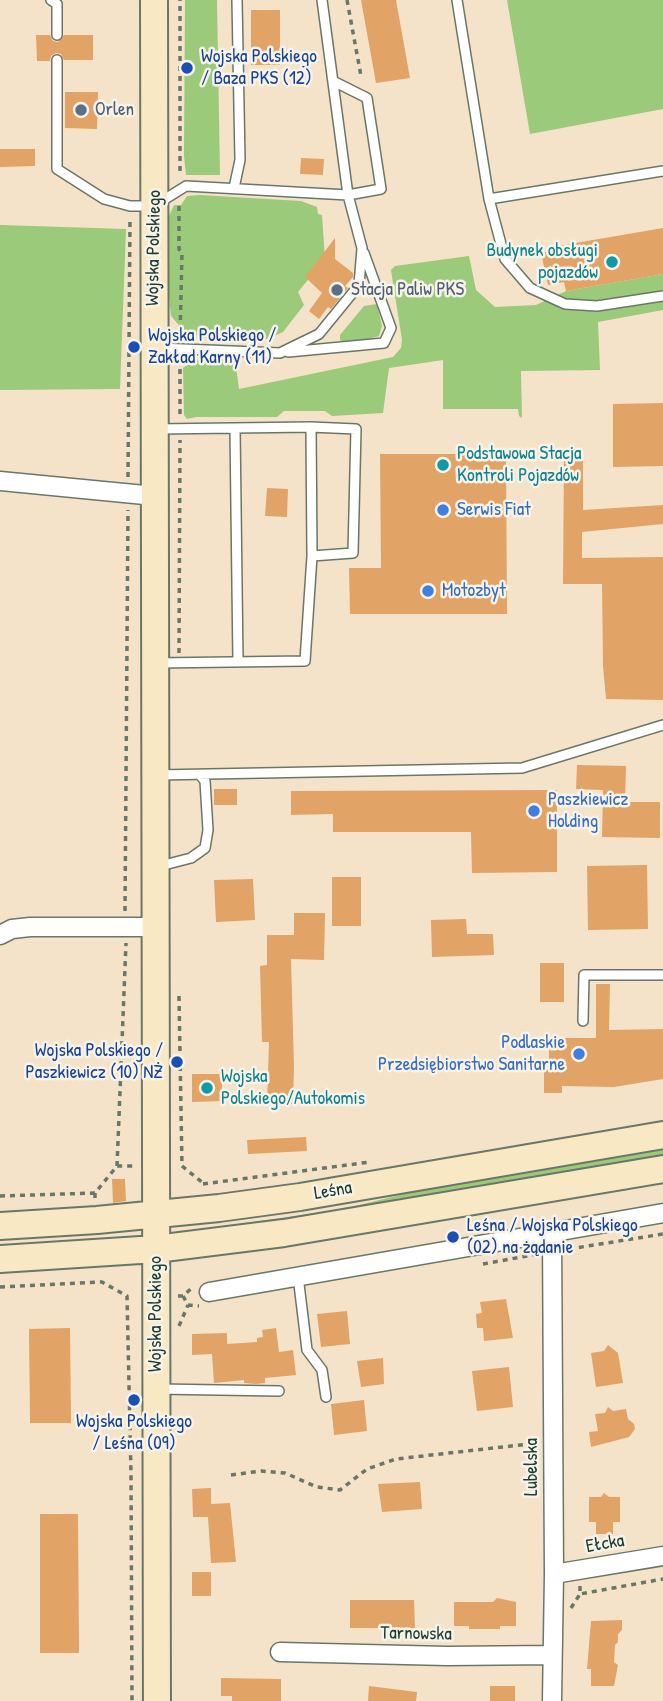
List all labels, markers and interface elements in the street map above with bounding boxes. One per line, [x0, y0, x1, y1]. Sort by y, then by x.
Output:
place label: Wojska Polskiego / Baza PKS (12) [201, 46, 317, 90]
marker: Wojska Polskiego / Baza PKS (12) [179, 60, 195, 76]
place label: Orlen [95, 99, 134, 121]
marker: Orlen [73, 102, 89, 118]
street label: Wojska Polskiego [142, 190, 166, 306]
place label: Budynek obsługi pojazdów [487, 240, 598, 284]
marker: Budynek obsługi pojazdów [604, 254, 620, 270]
place label: Stacja Paliw PKS [351, 279, 464, 301]
marker: Stacja Paliw PKS [329, 282, 345, 298]
place label: Wojska Polskiego / Zakład Karny (11) [148, 325, 276, 369]
marker: Wojska Polskiego / Zakład Karny (11) [126, 339, 142, 355]
place label: Podstawowa Stacja Kontroli Pojazdów [457, 443, 582, 487]
marker: Podstawowa Stacja Kontroli Pojazdów [435, 457, 451, 473]
place label: Serwis Fiat [457, 499, 531, 521]
marker: Serwis Fiat [435, 502, 451, 518]
place label: Motozbyt [442, 580, 506, 602]
marker: Motozbyt [420, 583, 436, 599]
place label: Paszkiewicz Holding [548, 789, 628, 833]
marker: Paszkiewicz Holding [526, 803, 542, 819]
place label: Podlaskie Przedsiębiorstwo Sanitarne [378, 1032, 565, 1076]
place label: Wojska Polskiego / Paszkiewicz (10) NŻ [26, 1040, 163, 1084]
marker: Podlaskie Przedsiębiorstwo Sanitarne [571, 1046, 587, 1062]
marker: Wojska Polskiego / Paszkiewicz (10) NŻ [169, 1054, 185, 1070]
place label: Wojska Polskiego/Autokomis [221, 1066, 365, 1110]
marker: Wojska Polskiego/Autokomis [199, 1080, 215, 1096]
street label: Leśna [312, 1176, 354, 1206]
place label: Leśna / Wojska Polskiego (02) na żądanie [467, 1215, 638, 1259]
marker: Leśna / Wojska Polskiego (02) na żądanie [445, 1229, 461, 1245]
street label: Wojska Polskiego [145, 1256, 167, 1372]
marker: Wojska Polskiego / Leśna (09) [126, 1392, 142, 1408]
place label: Wojska Polskiego / Leśna (09) [76, 1411, 192, 1455]
street label: Lubelska [521, 1438, 543, 1496]
street label: Ełcka [584, 1529, 626, 1559]
street label: Tarnowska [380, 1622, 452, 1646]

